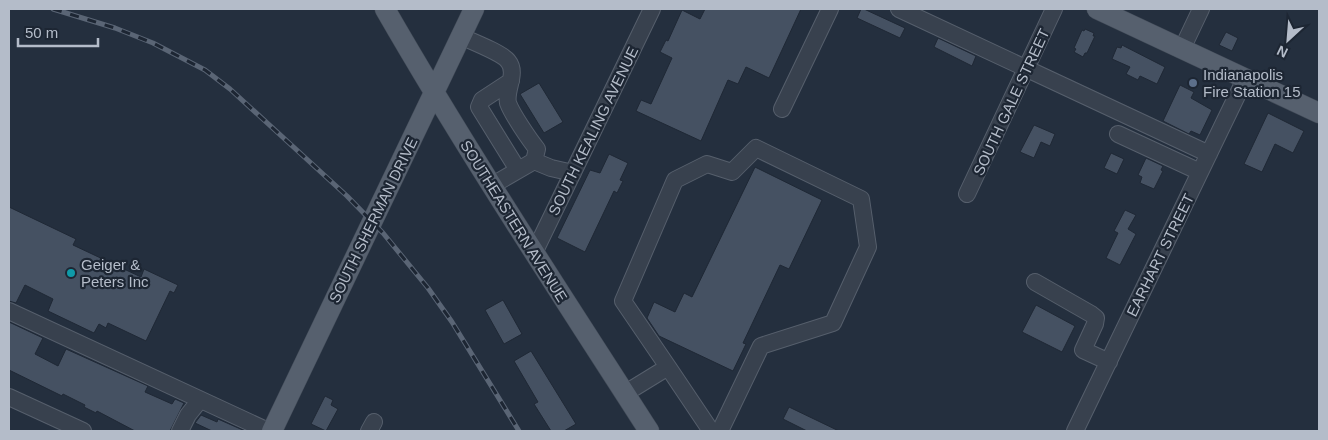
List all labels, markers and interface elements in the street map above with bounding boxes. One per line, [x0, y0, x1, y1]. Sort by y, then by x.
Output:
scale bar [18, 15, 98, 47]
north arrow [1263, 15, 1313, 65]
text: 50 m [25, 24, 58, 41]
street label: SOUTH GALE STREET [969, 26, 1053, 178]
text: N [1274, 42, 1290, 61]
street label: SOUTH KEALING AVENUE [545, 44, 641, 218]
place label: Indianapolis Fire Station 15 [1203, 66, 1301, 100]
marker: Indianapolis Fire Station 15 [1187, 77, 1199, 89]
street label: SOUTH SHERMAN DRIVE [326, 135, 420, 305]
street label: SOUTHEASTERN AVENUE [457, 137, 571, 305]
street label: EARHART STREET [1123, 191, 1197, 319]
place label: Geiger & Peters Inc [81, 256, 149, 290]
marker: Geiger & Peters Inc [65, 267, 77, 279]

